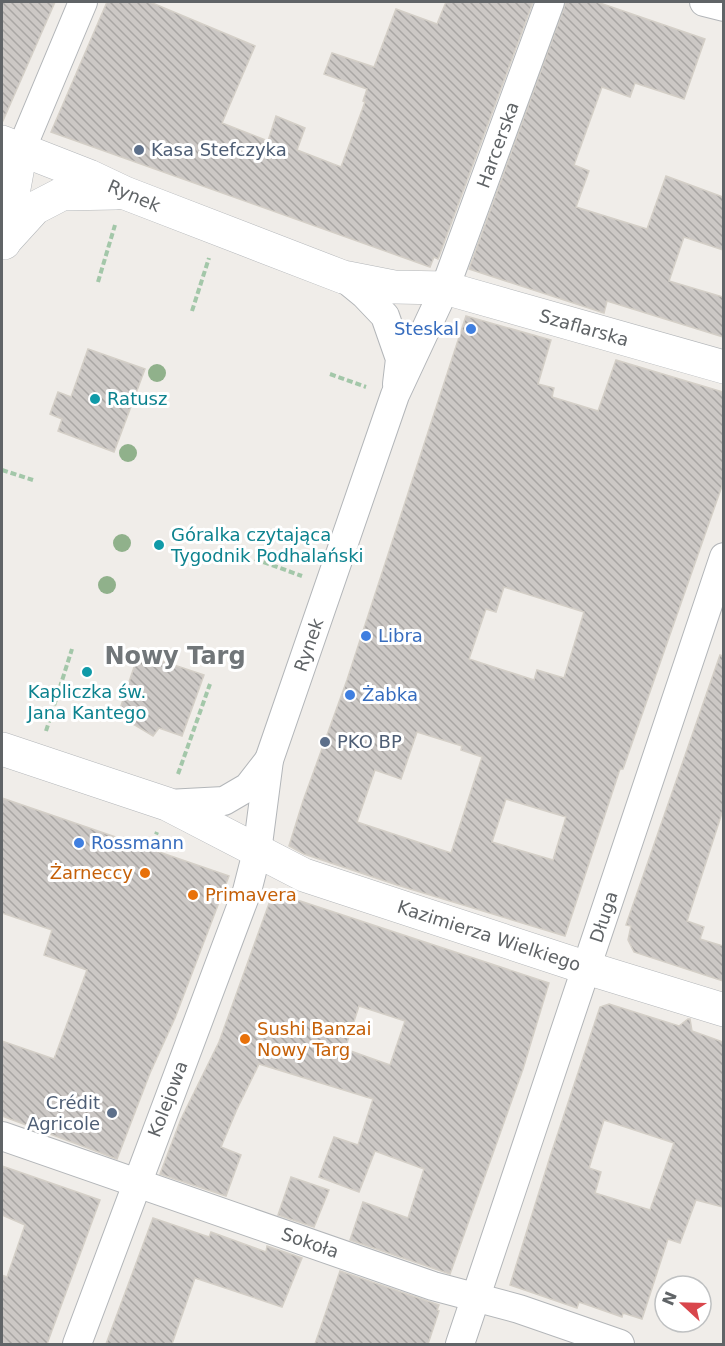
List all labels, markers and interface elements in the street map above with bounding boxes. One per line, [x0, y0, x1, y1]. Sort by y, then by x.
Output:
street label: Harcerska [472, 99, 523, 191]
place label: Kasa Stefczyka [151, 139, 287, 160]
marker: Kasa Stefczyka [132, 143, 146, 157]
street label: Rynek [105, 175, 164, 216]
street label: Szaflarska [537, 305, 631, 350]
place label: Steskal [394, 318, 459, 339]
marker: Steskal [464, 322, 478, 336]
place label: Ratusz [107, 388, 167, 409]
marker: Ratusz [88, 392, 102, 406]
place label: Góralka czytająca Tygodnik Podhalański [170, 524, 364, 566]
marker: Góralka czytająca Tygodnik Podhalański [152, 538, 166, 552]
street label: Rynek [290, 615, 328, 674]
place label: Libra [378, 625, 423, 646]
marker: Libra [359, 629, 373, 643]
district label: Nowy Targ [104, 642, 246, 670]
marker: Kapliczka św. Jana Kantego [80, 665, 94, 679]
place label: Kapliczka św. Jana Kantego [27, 681, 147, 723]
place label: Żabka [362, 684, 418, 705]
marker: Żabka [343, 688, 357, 702]
place label: PKO BP [337, 731, 402, 752]
marker: PKO BP [318, 735, 332, 749]
place label: Rossmann [91, 832, 184, 853]
marker: Rossmann [72, 836, 86, 850]
place label: Żarneccy [50, 862, 133, 883]
marker: Żarneccy [138, 866, 152, 880]
place label: Primavera [205, 884, 297, 905]
marker: Primavera [186, 888, 200, 902]
street label: Długa [585, 888, 622, 945]
street label: Kazimierza Wielkiego [395, 896, 584, 975]
place label: Sushi Banzai Nowy Targ [257, 1018, 372, 1060]
marker: Sushi Banzai Nowy Targ [238, 1032, 252, 1046]
street label: Kolejowa [143, 1058, 192, 1140]
place label: Crédit Agricole [27, 1092, 100, 1134]
marker: Crédit Agricole [105, 1106, 119, 1120]
street label: Sokoła [279, 1223, 342, 1262]
north arrow [653, 1274, 713, 1334]
text: N [658, 1289, 681, 1308]

